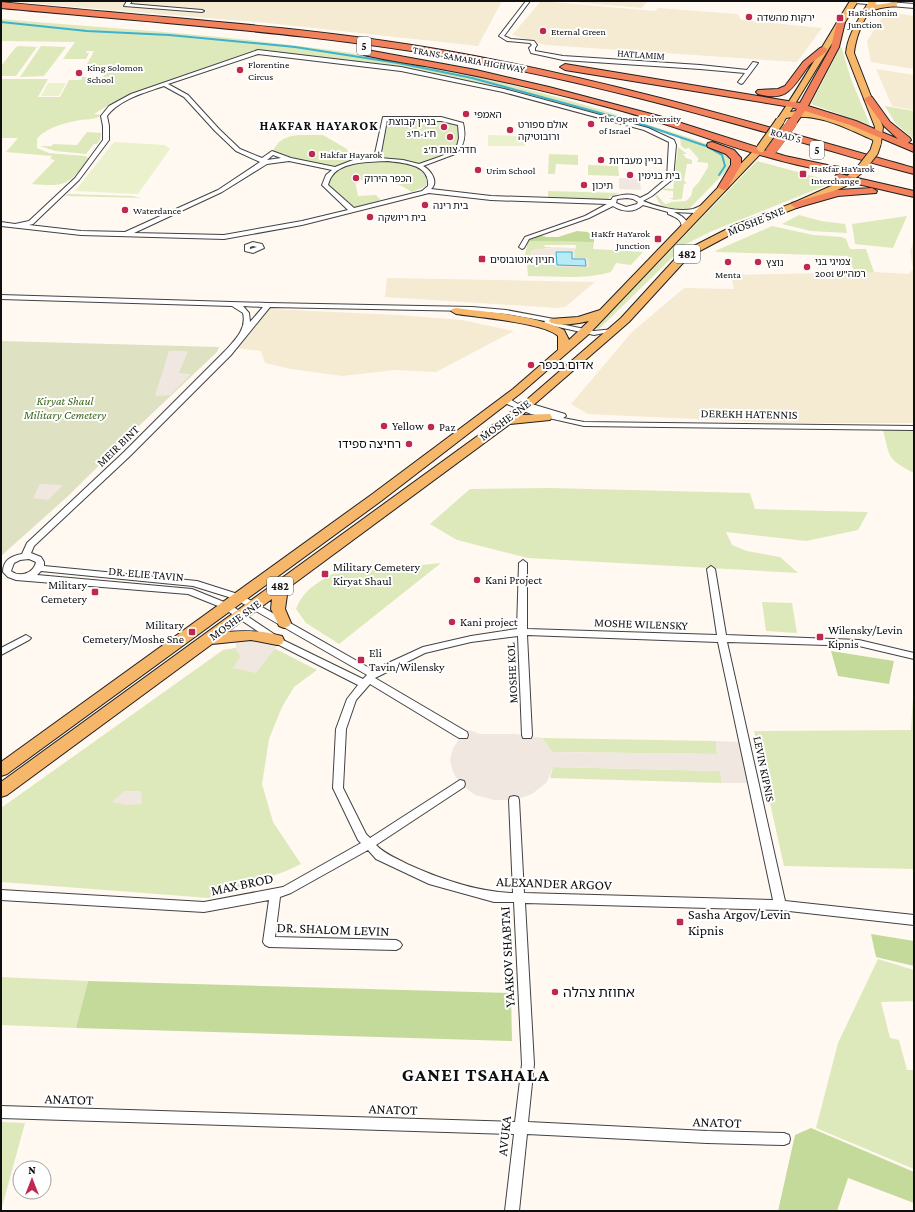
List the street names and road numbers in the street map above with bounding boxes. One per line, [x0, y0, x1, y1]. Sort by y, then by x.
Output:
road number: 5 [357, 37, 371, 55]
street label: TRANS-SAMARIA HIGHWAY [412, 44, 527, 75]
street label: HATLAMIM [617, 47, 665, 62]
street label: ROAD 5 [769, 126, 803, 145]
road number: 5 [810, 141, 824, 159]
street label: MOSHE SNE [725, 203, 787, 239]
road number: 482 [674, 245, 700, 263]
street label: MOSHE SNE [477, 396, 534, 444]
street label: DEREKH HATENNIS [700, 406, 798, 422]
street label: MEIR BINT [94, 422, 142, 470]
street label: DR. ELIE TAVIN [108, 564, 184, 584]
road number: 482 [267, 577, 293, 595]
street label: MOSHE SNE [207, 596, 264, 643]
street label: MOSHE WILENSKY [594, 615, 689, 633]
street label: MOSHE KOL [503, 642, 521, 704]
street label: LEVIN KIPNIS [750, 735, 778, 803]
street label: MAX BROD [209, 870, 275, 898]
street label: ALEXANDER ARGOV [496, 873, 612, 893]
street label: YAAKOV SHABTAI [496, 906, 518, 1008]
street label: DR. SHALOM LEVIN [276, 919, 390, 939]
street label: ANATOT [44, 1090, 94, 1108]
street label: ANATOT [368, 1100, 418, 1118]
street label: ANATOT [692, 1113, 742, 1131]
street label: AVUKA [494, 1115, 514, 1157]

